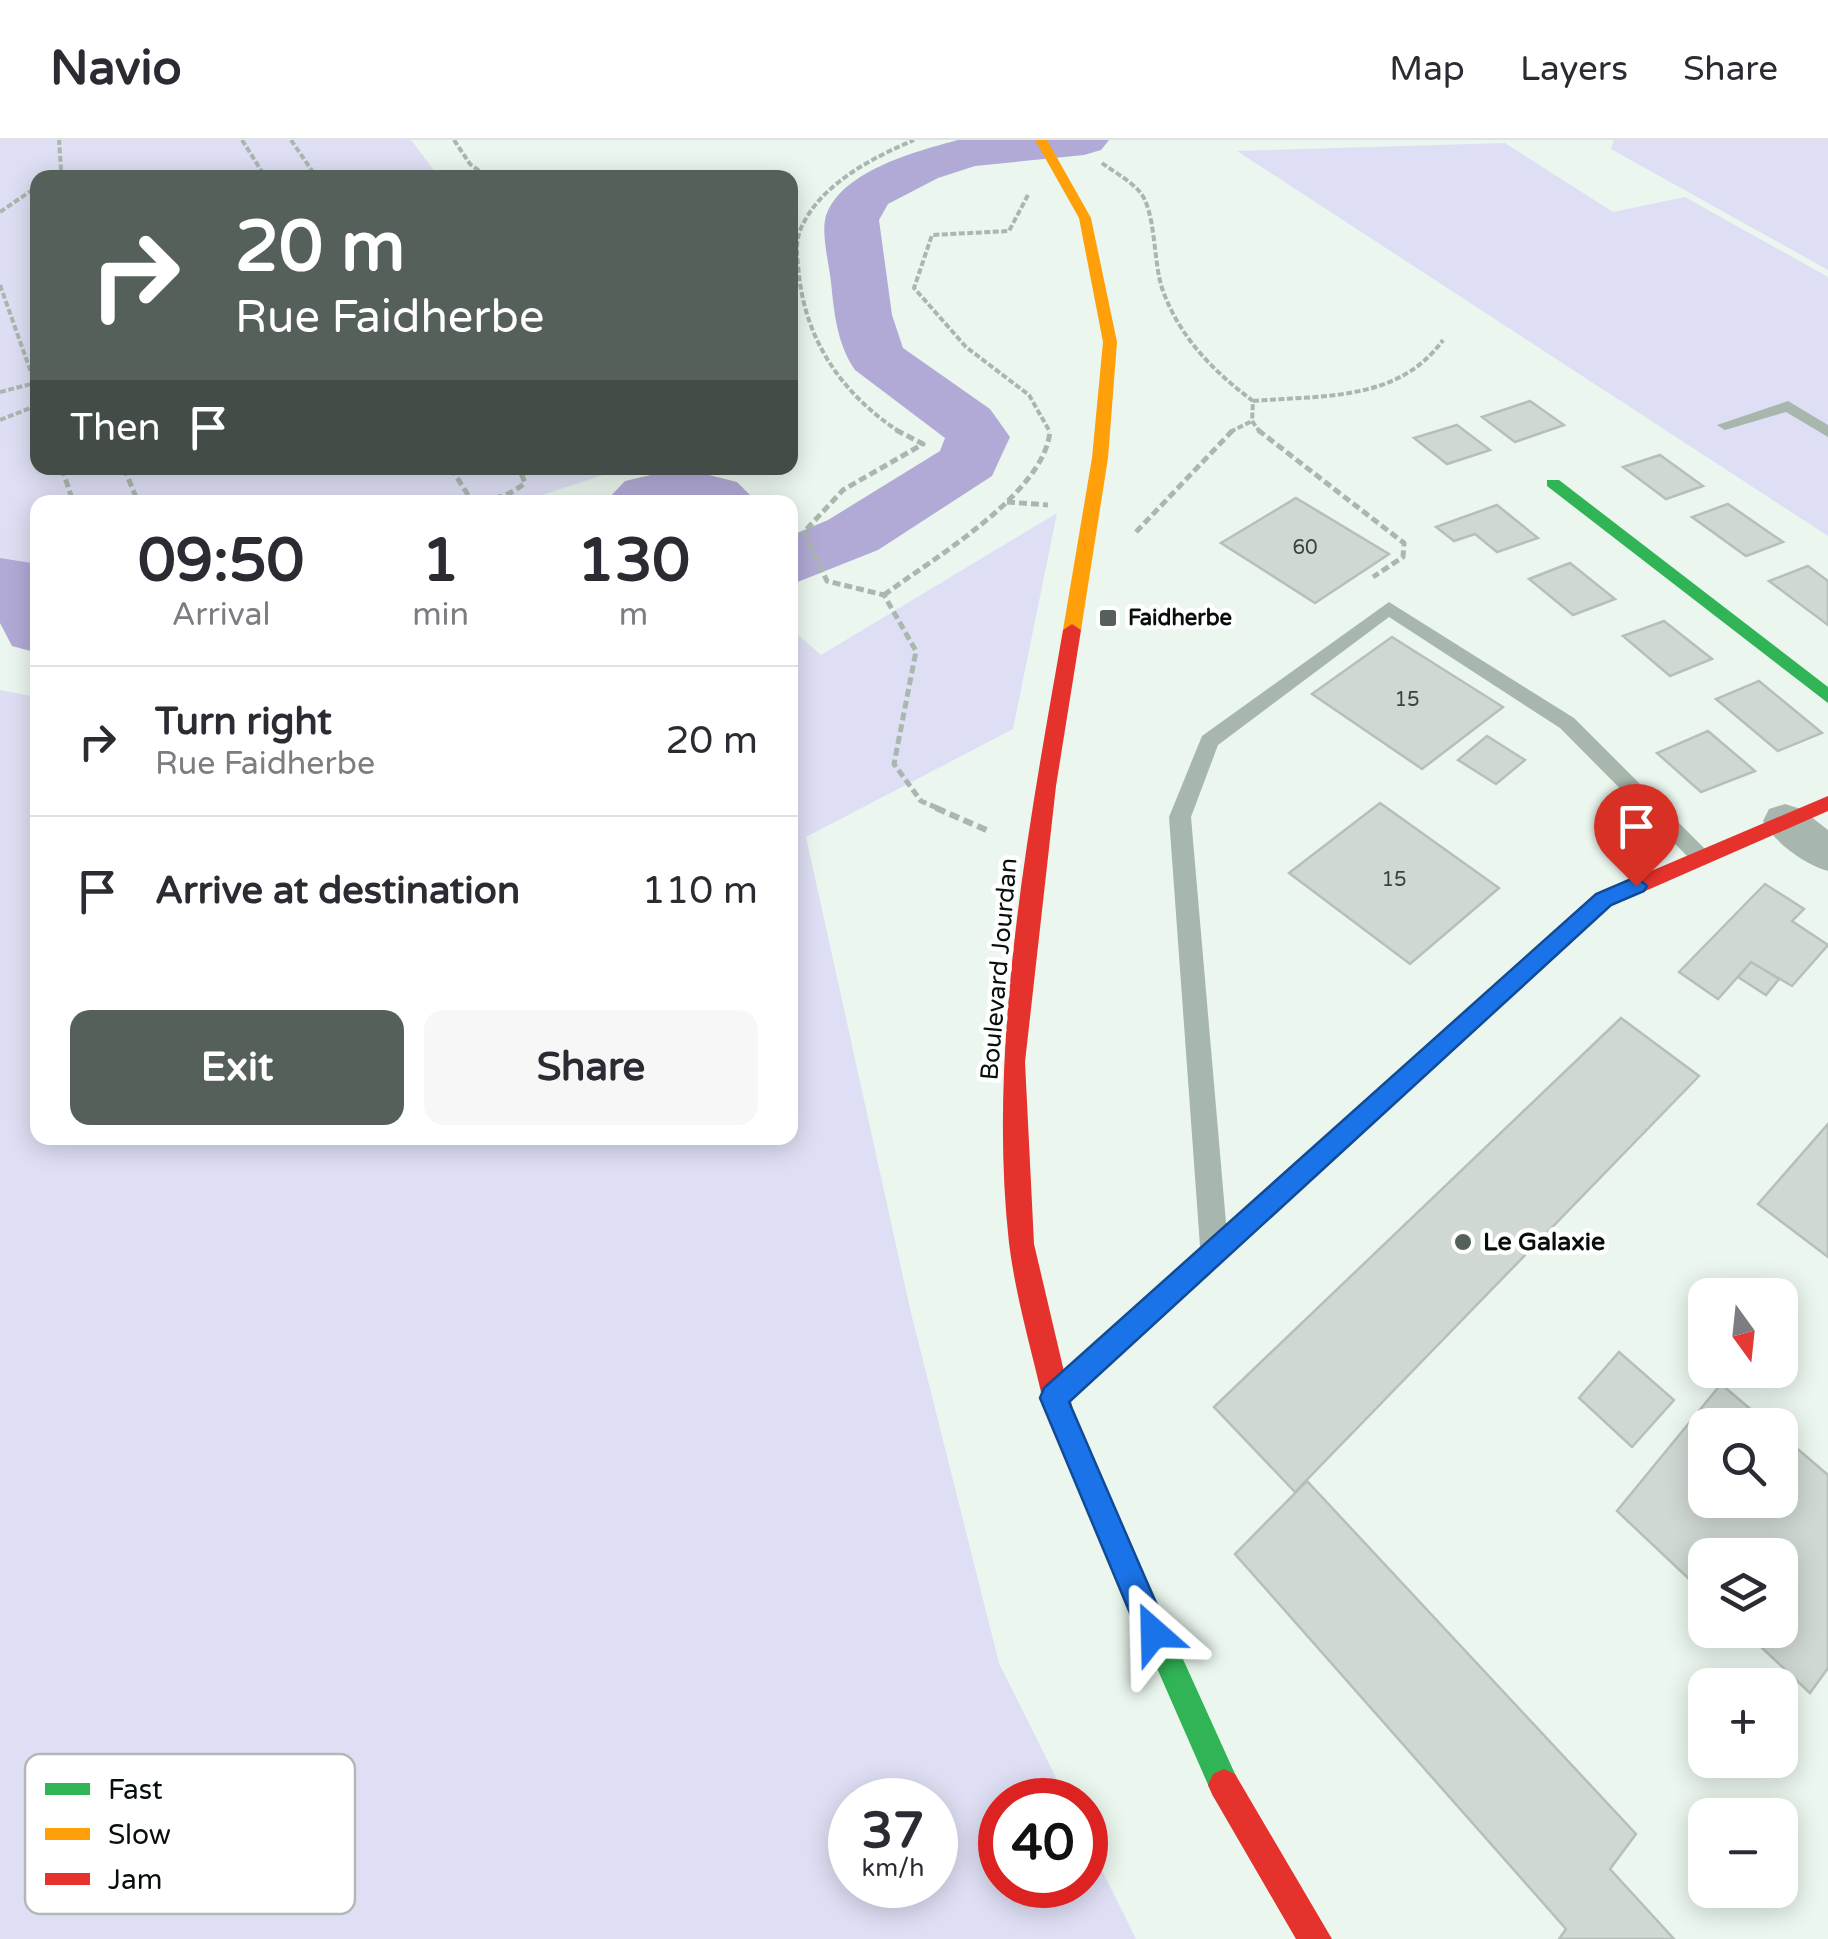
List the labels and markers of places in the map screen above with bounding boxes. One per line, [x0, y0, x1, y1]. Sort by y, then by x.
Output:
place label: Faidherbe [1128, 605, 1232, 631]
marker: Faidherbe [1097, 607, 1119, 629]
pin [1594, 784, 1679, 887]
place label: Le Galaxie [1483, 1227, 1605, 1257]
marker: Le Galaxie [1452, 1231, 1474, 1253]

